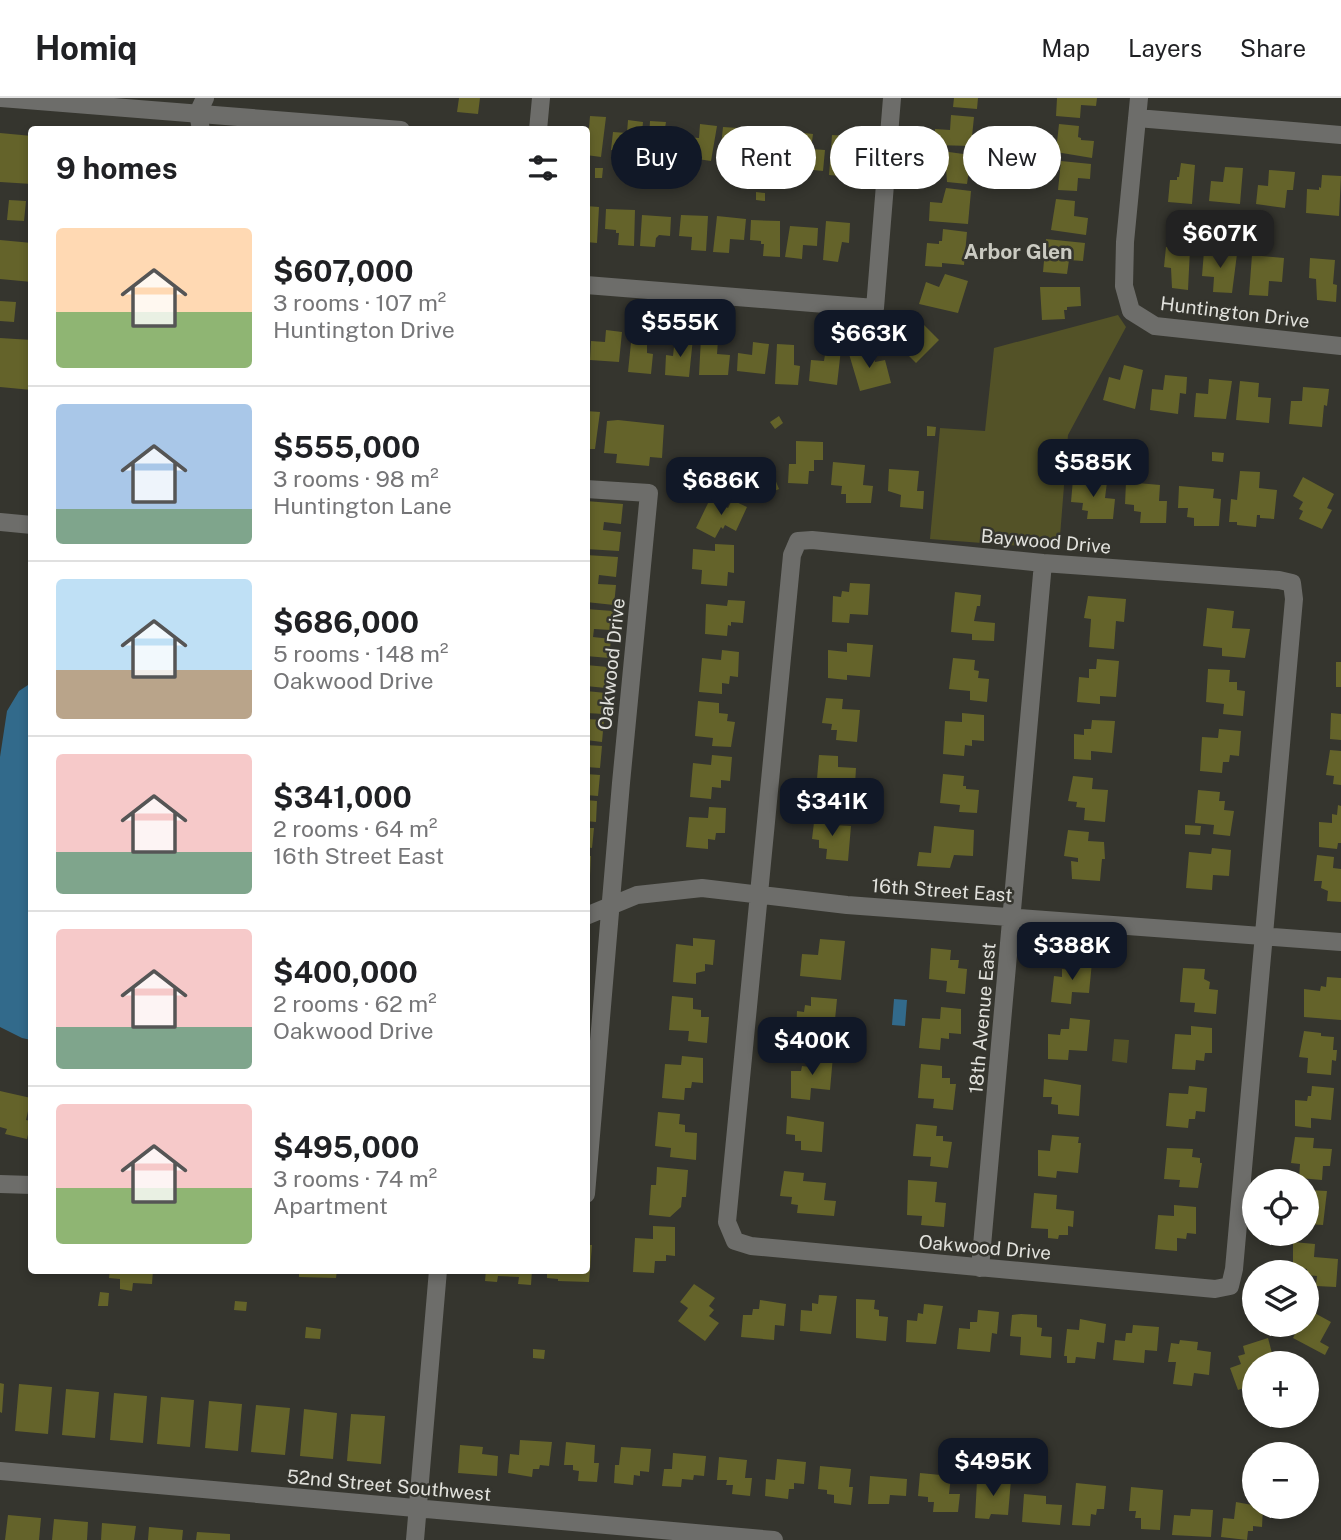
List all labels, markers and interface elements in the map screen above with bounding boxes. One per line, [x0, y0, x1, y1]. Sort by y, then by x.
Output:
text: Homiq [35, 29, 137, 67]
text: Map [1041, 34, 1090, 62]
text: Layers [1128, 34, 1202, 62]
text: Share [1240, 34, 1306, 62]
chip: Buy [611, 126, 702, 189]
chip: Rent [716, 126, 816, 189]
chip: Filters [830, 126, 949, 189]
chip: New [963, 126, 1061, 189]
icon: filters [524, 149, 562, 187]
text: 9 homes [56, 150, 178, 186]
pin: $607K [1171, 211, 1269, 270]
text: $607K [1182, 219, 1258, 246]
district label: Arbor Glen [964, 239, 1072, 264]
text: $607,000 [273, 253, 413, 289]
icon: home [112, 256, 196, 340]
text: 3 rooms · 107 m² [273, 289, 446, 316]
street label: Huntington Drive [1159, 292, 1311, 332]
pin: $555K [631, 300, 729, 359]
text: $555K [641, 308, 719, 335]
pin: $663K [820, 310, 918, 370]
text: Huntington Drive [273, 316, 455, 343]
text: $663K [830, 319, 908, 346]
text: $555,000 [273, 429, 420, 465]
icon: home [112, 432, 196, 516]
pin: $585K [1044, 440, 1142, 499]
text: $585K [1054, 448, 1132, 475]
pin: $686K [672, 458, 770, 517]
text: 3 rooms · 98 m² [273, 465, 439, 492]
text: $686K [682, 466, 760, 493]
text: Huntington Lane [273, 492, 452, 519]
street label: Baywood Drive [980, 524, 1112, 558]
street label: Oakwood Drive [593, 597, 629, 731]
text: $686,000 [273, 604, 419, 640]
icon: home [112, 607, 196, 691]
text: 5 rooms · 148 m² [273, 640, 448, 667]
text: Oakwood Drive [273, 667, 434, 694]
pin: $341K [783, 778, 881, 838]
text: $341,000 [273, 779, 412, 815]
icon: home [112, 782, 196, 866]
text: $341K [796, 787, 868, 814]
text: 2 rooms · 64 m² [273, 815, 437, 842]
text: 16th Street East [273, 842, 444, 869]
street label: 16th Street East [871, 874, 1013, 906]
pin: $388K [1023, 922, 1121, 982]
text: $388K [1033, 931, 1111, 958]
street label: 18th Avenue East [964, 942, 1000, 1094]
text: $400,000 [273, 954, 418, 990]
icon: home [112, 957, 196, 1041]
text: 2 rooms · 62 m² [273, 990, 437, 1017]
text: Oakwood Drive [273, 1017, 434, 1044]
pin: $400K [763, 1018, 861, 1077]
text: $400K [774, 1026, 850, 1053]
text: $495,000 [273, 1129, 419, 1165]
icon: home [112, 1132, 196, 1216]
text: 3 rooms · 74 m² [273, 1165, 437, 1192]
map controls [1242, 1169, 1319, 1519]
button: locate [1242, 1169, 1319, 1246]
text: Apartment [273, 1192, 388, 1219]
street label: Oakwood Drive [918, 1230, 1052, 1264]
button: layers [1242, 1260, 1319, 1337]
button: + [1242, 1351, 1319, 1428]
pin: $495K [944, 1438, 1042, 1498]
button: − [1242, 1442, 1319, 1519]
text: $495K [954, 1447, 1032, 1474]
street label: 52nd Street Southwest [286, 1465, 492, 1505]

